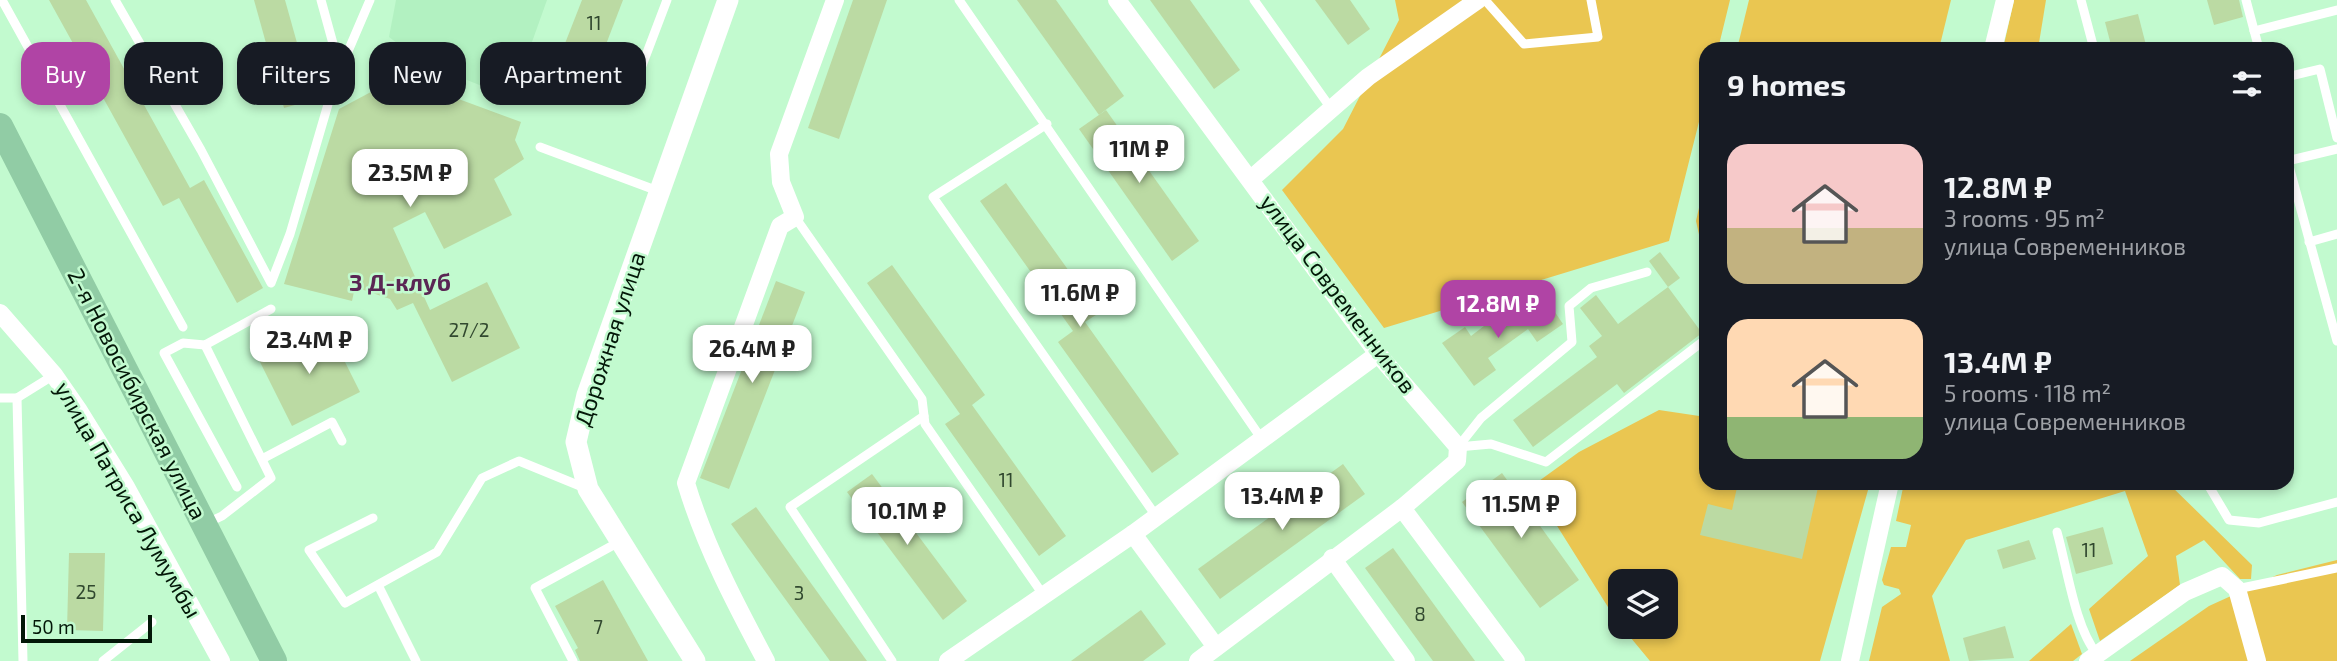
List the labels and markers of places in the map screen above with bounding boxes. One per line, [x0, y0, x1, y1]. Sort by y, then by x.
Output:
pin: 11M ₽ [1090, 125, 1188, 185]
pin: 23.5M ₽ [345, 150, 475, 209]
pin: 11.6M ₽ [1015, 270, 1145, 329]
pin: 12.8M ₽ [1433, 280, 1563, 340]
pin: 23.4M ₽ [244, 316, 374, 376]
pin: 26.4M ₽ [687, 326, 817, 385]
pin: 13.4M ₽ [1217, 472, 1347, 532]
pin: 11.5M ₽ [1456, 480, 1586, 540]
pin: 10.1M ₽ [842, 488, 972, 547]

